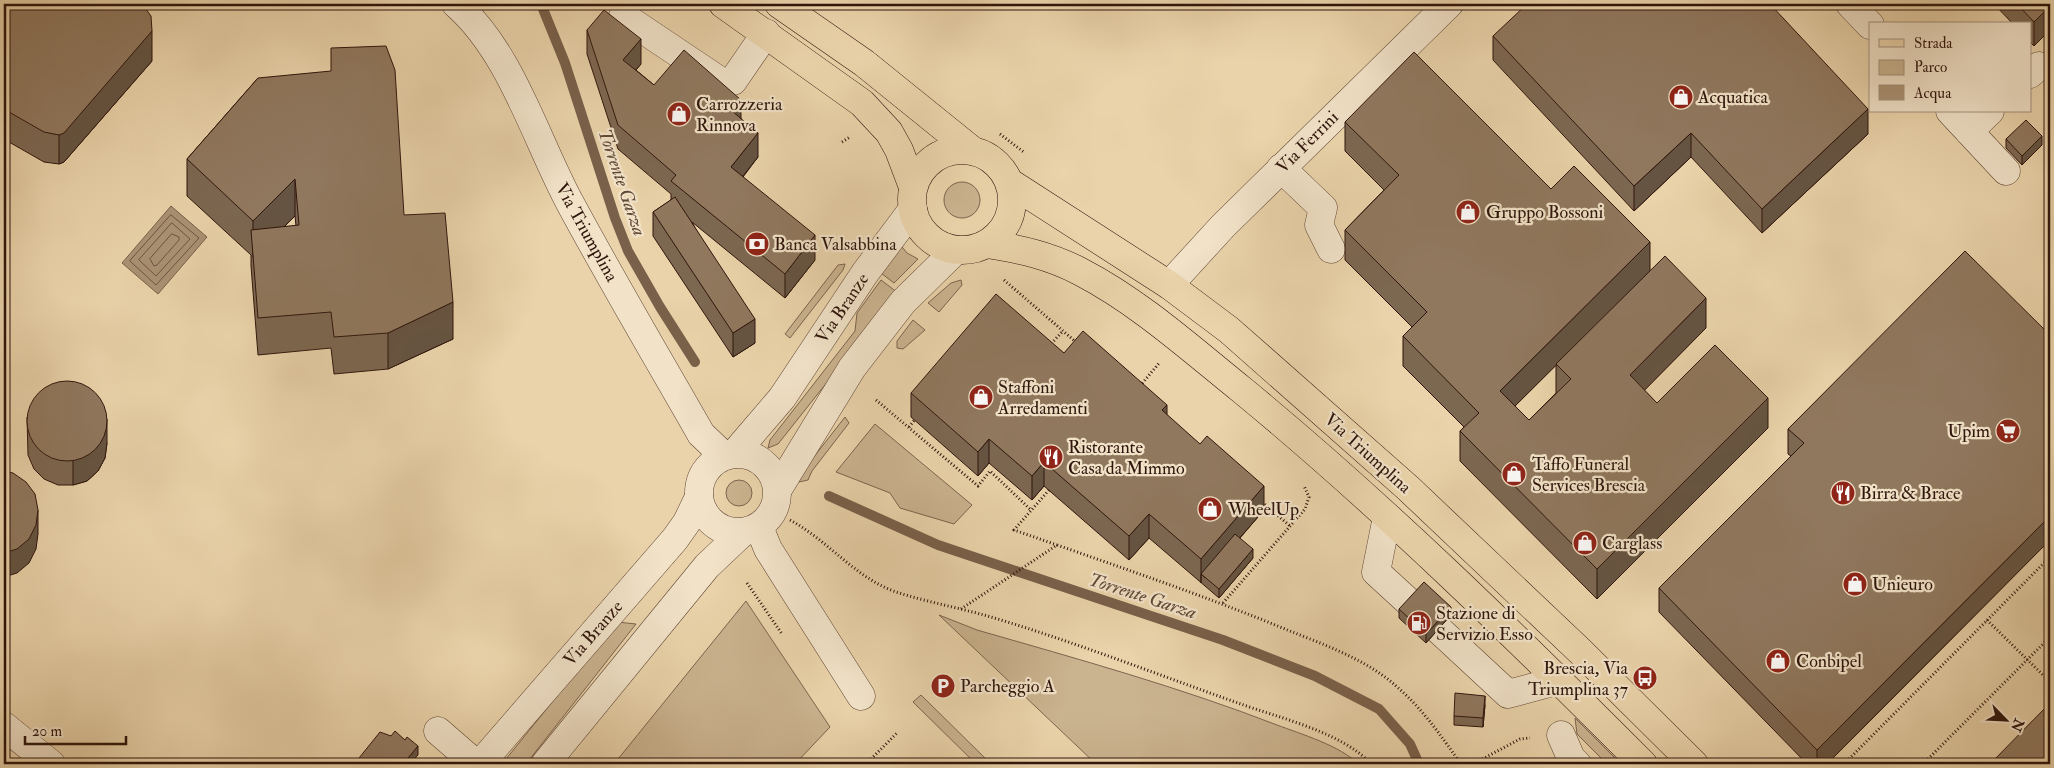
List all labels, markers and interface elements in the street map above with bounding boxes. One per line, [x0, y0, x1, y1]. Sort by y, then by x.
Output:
legend [1869, 22, 2032, 112]
text: Strada [1914, 34, 1953, 53]
text: Parco [1914, 58, 1947, 77]
shop icon: Acquatica [1668, 84, 1694, 110]
text: Acqua [1913, 84, 1952, 103]
place label: Acquatica [1697, 86, 1769, 109]
place label: Carrozzeria Rinnova [696, 93, 783, 137]
shop icon: Carrozzeria Rinnova [666, 101, 692, 127]
street label: Via Ferrini [1271, 106, 1344, 179]
water label: Torrente Garza [593, 126, 652, 239]
street label: Via Triumplina [550, 179, 624, 286]
shop icon: Gruppo Bossoni [1455, 199, 1481, 225]
place label: Gruppo Bossoni [1486, 201, 1604, 224]
bank icon: Banca Valsabbina [744, 231, 770, 257]
place label: Banca Valsabbina [774, 233, 897, 256]
street label: Via Branze [811, 268, 875, 348]
place label: Staffoni Arredamenti [997, 376, 1088, 420]
shop icon: Staffoni Arredamenti [968, 384, 994, 410]
street label: Via Triumplina [1319, 408, 1417, 499]
supermarket icon: Upim [1995, 418, 2021, 444]
place label: Upim [1948, 420, 1990, 443]
place label: Ristorante Casa da Mimmo [1068, 436, 1185, 480]
restaurant icon: Ristorante Casa da Mimmo [1038, 444, 1064, 470]
place label: Taffo Funeral Services Brescia [1532, 453, 1646, 497]
shop icon: Taffo Funeral Services Brescia [1501, 461, 1527, 487]
restaurant icon: Birra & Brace [1830, 480, 1856, 506]
place label: Birra & Brace [1860, 482, 1961, 505]
shop icon: WheelUp [1197, 496, 1223, 522]
place label: WheelUp [1227, 498, 1299, 521]
shop icon: Carglass [1572, 530, 1598, 556]
place label: Carglass [1602, 532, 1662, 555]
water label: Torrente Garza [1086, 567, 1200, 625]
shop icon: Unieuro [1842, 571, 1868, 597]
place label: Unieuro [1872, 573, 1933, 596]
street label: Via Branze [558, 595, 629, 671]
place label: Stazione di Servizio Esso [1436, 602, 1533, 646]
fuel station icon: Stazione di Servizio Esso [1406, 610, 1432, 636]
shop icon: Conbipel [1765, 648, 1791, 674]
place label: Conbipel [1796, 650, 1862, 673]
place label: Brescia, Via Triumplina 37 [1528, 657, 1629, 701]
bus stop icon: Brescia, Via Triumplina 37 [1632, 665, 1658, 691]
parking icon: Parcheggio A [930, 673, 956, 699]
place label: Parcheggio A [960, 675, 1055, 698]
north arrow [1982, 696, 2032, 746]
scale bar [25, 713, 126, 745]
text: N [2007, 715, 2028, 735]
text: 20 m [32, 722, 62, 741]

